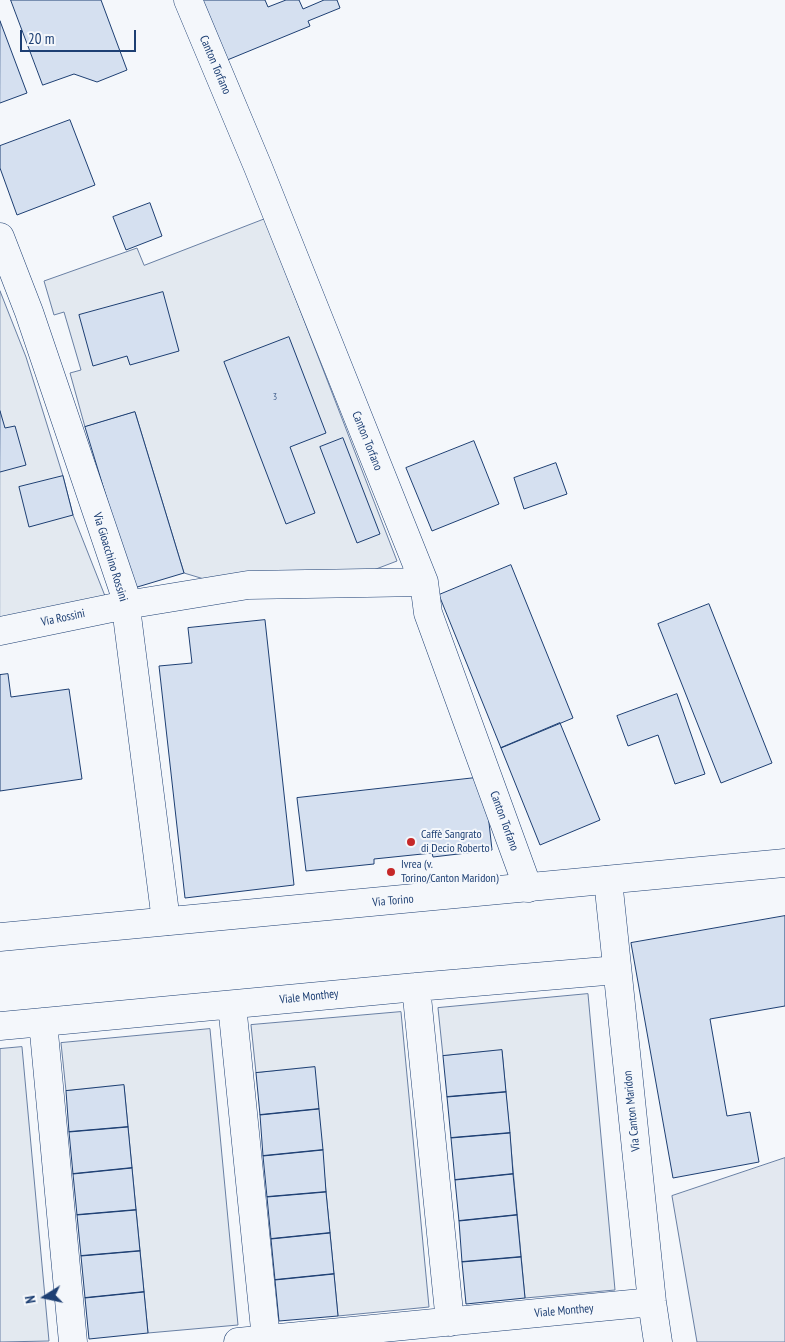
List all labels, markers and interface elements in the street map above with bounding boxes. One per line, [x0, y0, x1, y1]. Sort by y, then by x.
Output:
scale bar [22, 20, 139, 52]
text: 20 m [28, 29, 54, 48]
street label: Canton Torfano [196, 33, 234, 97]
house number: 3 [273, 391, 277, 403]
street label: Canton Torfano [349, 409, 385, 473]
street label: Via Gioacchino Rossini [90, 511, 130, 603]
street label: Via Rossini [40, 606, 86, 630]
street label: Canton Torfano [487, 789, 521, 853]
place label: Caffè Sangrato di Decio Roberto [421, 828, 490, 856]
marker: Caffè Sangrato di Decio Roberto [405, 836, 417, 848]
place label: Ivrea (v. Torino/Canton Maridon) [401, 858, 499, 886]
marker: Ivrea (v. Torino/Canton Maridon) [385, 866, 397, 878]
street label: Via Torino [372, 892, 414, 910]
street label: Viale Monthey [279, 987, 339, 1007]
street label: Via Canton Maridon [621, 1070, 643, 1152]
north arrow [20, 1272, 70, 1322]
text: N [21, 1294, 40, 1305]
street label: Viale Monthey [534, 1301, 594, 1321]

